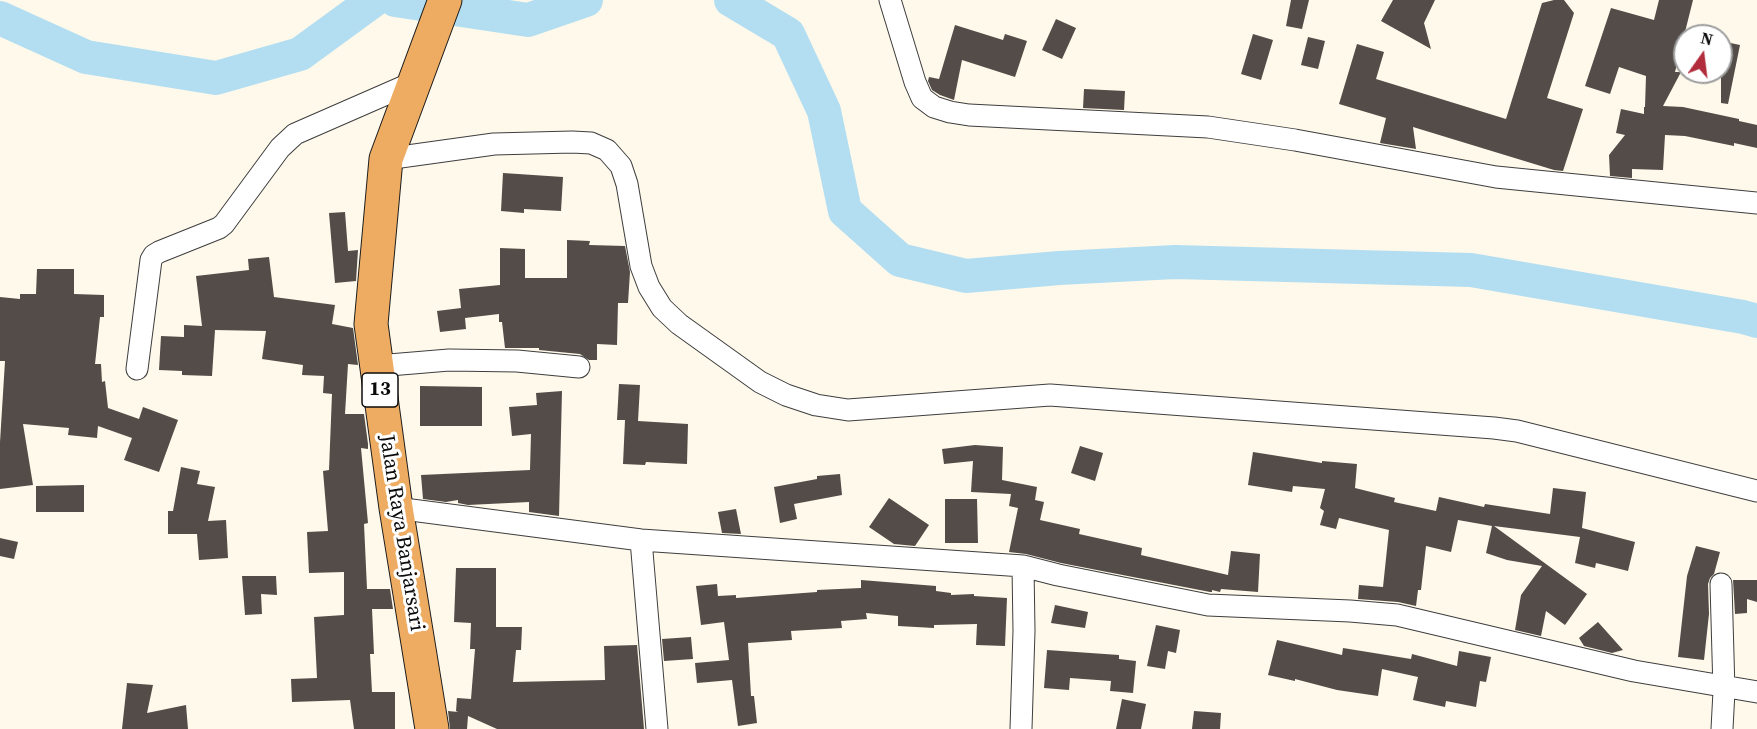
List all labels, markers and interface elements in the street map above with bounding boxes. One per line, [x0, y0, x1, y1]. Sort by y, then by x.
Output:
north arrow [1673, 24, 1733, 84]
text: N [1699, 26, 1715, 51]
road number: 13 [362, 373, 398, 407]
street label: Jalan Raya Banjarsari [373, 433, 429, 633]

